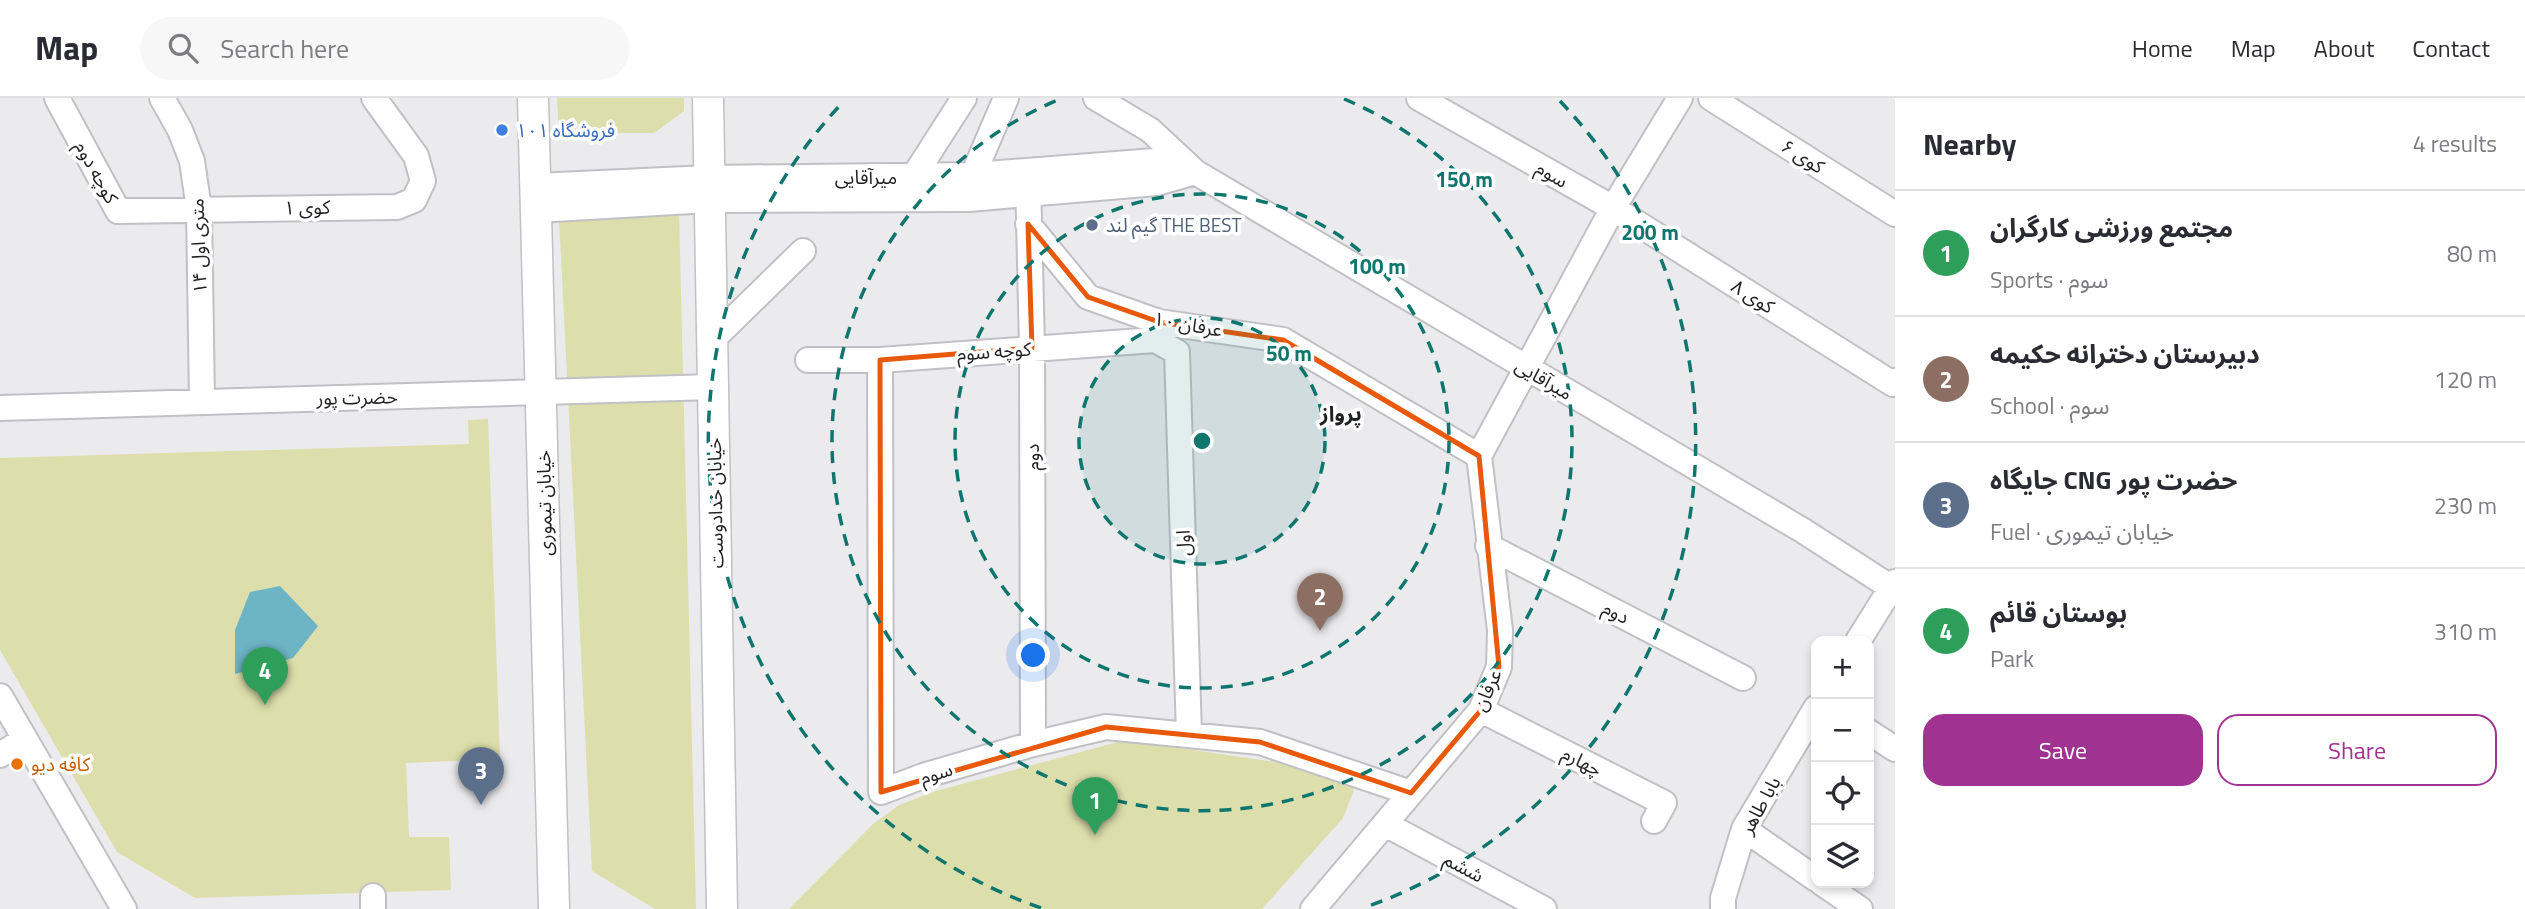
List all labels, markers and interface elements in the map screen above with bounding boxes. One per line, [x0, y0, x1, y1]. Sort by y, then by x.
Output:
search box [140, 17, 630, 80]
text: Map [35, 23, 98, 73]
icon: search [164, 29, 202, 67]
text: Search here [220, 29, 349, 68]
text: Home [2132, 30, 2193, 66]
text: Map [2231, 30, 2276, 66]
text: About [2314, 30, 2374, 66]
text: Contact [2412, 30, 2490, 66]
place label: فروشگاه ۱۰۱ [516, 115, 615, 144]
text: Nearby [1923, 121, 2016, 167]
marker: فروشگاه ۱۰۱ [494, 122, 510, 138]
text: 4 results [2413, 126, 2497, 161]
street label: کوی ۶ [1776, 131, 1832, 181]
street label: کوچه دوم [67, 135, 127, 210]
street label: سوم [1530, 153, 1574, 195]
street label: میرآقایی [835, 162, 897, 191]
text: 150 m [1435, 163, 1493, 195]
street label: کوی ۱ [284, 192, 332, 221]
street label: ۱۴ متری اول [181, 198, 214, 294]
text: مجتمع ورزشی کارگران [1990, 208, 2233, 247]
place label: گیم لند THE BEST [1106, 210, 1241, 240]
text: 200 m [1621, 216, 1679, 248]
marker: گیم لند THE BEST [1084, 217, 1100, 233]
text: 1 [1940, 236, 1952, 271]
text: 80 m [2447, 236, 2497, 271]
text: 100 m [1348, 250, 1406, 282]
text: Sports · سوم [1990, 262, 2109, 297]
street label: کوی ۸ [1726, 271, 1782, 321]
street label: عرفان ۱۰ [1151, 303, 1225, 344]
street label: کوچه سوم [956, 333, 1033, 369]
text: دبیرستان دخترانه حکیمه [1990, 334, 2260, 373]
text: 50 m [1266, 337, 1312, 369]
street label: میرآقایی [1510, 350, 1578, 407]
text: 2 [1940, 362, 1952, 397]
text: 120 m [2434, 362, 2497, 397]
street label: حضرت پور [315, 381, 398, 412]
text: School · سوم [1990, 388, 2110, 423]
district label: پرواز [1319, 397, 1362, 429]
centre of rings [1190, 429, 1214, 453]
street label: خیابان خدادوست [699, 437, 730, 569]
street label: دوم [1017, 444, 1047, 470]
street label: خیابان تیموری [528, 450, 559, 556]
text: جایگاه CNG حضرت پور [1990, 460, 2237, 499]
text: 3 [1940, 488, 1952, 523]
text: 230 m [2434, 488, 2497, 523]
text: Fuel · خیابان تیموری [1990, 514, 2174, 549]
street label: اول [1168, 529, 1197, 557]
pin: 2 [1297, 573, 1343, 631]
street label: دوم [1597, 593, 1635, 631]
text: بوستان قائم [1990, 593, 2127, 632]
text: 4 [1940, 614, 1952, 649]
text: 310 m [2434, 614, 2497, 649]
map controls [1811, 636, 1874, 888]
button: + [1811, 636, 1874, 699]
your location [1016, 638, 1050, 672]
text: Park [1990, 641, 2034, 676]
pin: 4 [242, 647, 288, 705]
street label: عرفان [1464, 664, 1509, 716]
button: − [1811, 699, 1874, 762]
button: Save [1923, 714, 2203, 786]
button: Share [2217, 714, 2497, 786]
street label: چهارم [1557, 738, 1607, 784]
pin: 3 [458, 747, 504, 805]
place label: کافه دیو [31, 749, 91, 778]
street label: سوم [916, 754, 956, 792]
marker: کافه دیو [9, 756, 25, 772]
button: locate [1811, 762, 1874, 825]
street label: بابا طاهر [1731, 770, 1787, 840]
pin: 1 [1072, 777, 1118, 835]
button: layers [1811, 825, 1874, 888]
street label: ششم [1439, 844, 1489, 890]

